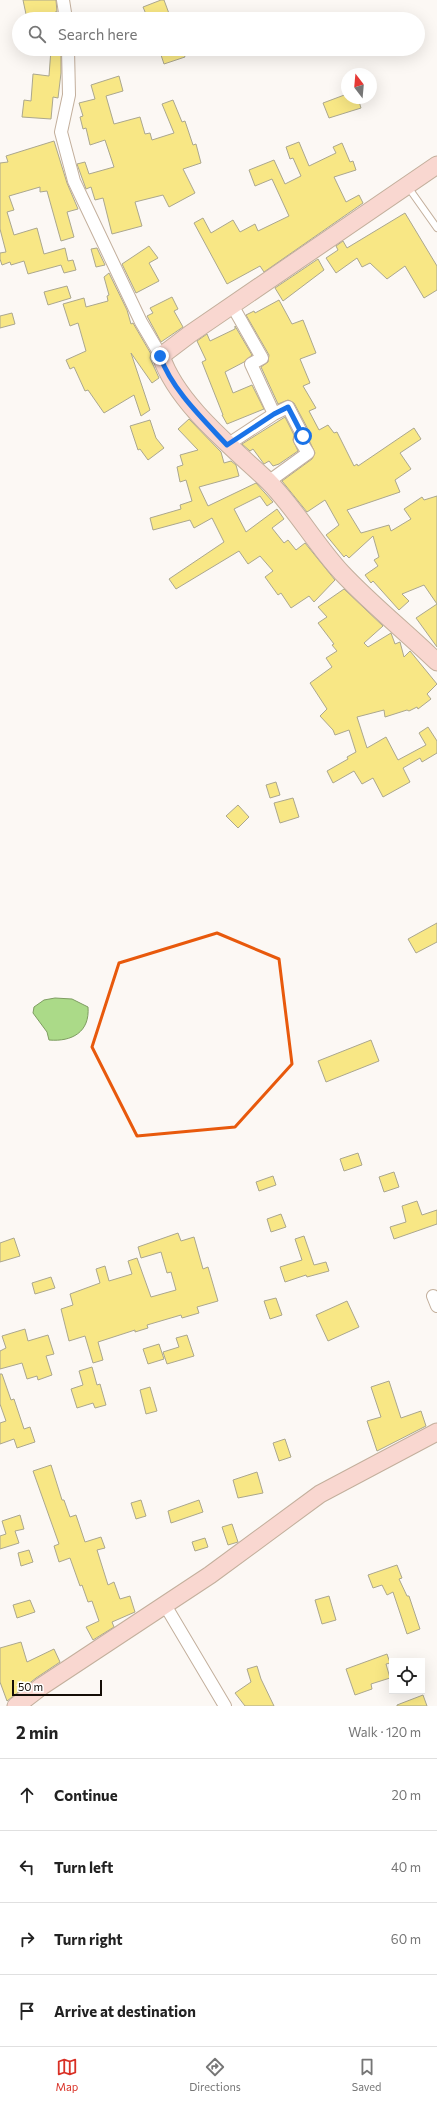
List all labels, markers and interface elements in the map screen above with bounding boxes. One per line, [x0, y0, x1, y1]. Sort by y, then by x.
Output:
search box [12, 12, 425, 56]
icon: search [26, 23, 48, 45]
text: Search here [58, 25, 137, 43]
north arrow [341, 68, 377, 104]
route end [151, 347, 169, 365]
route start [294, 427, 312, 445]
map controls [389, 1658, 425, 1694]
button: locate [389, 1658, 425, 1694]
scale bar [12, 1678, 102, 1697]
text: 50 m [18, 1680, 43, 1693]
text: 2 min [16, 1722, 58, 1743]
text: Walk · 120 m [348, 1724, 421, 1740]
icon: ahead [16, 1784, 38, 1806]
text: Continue [54, 1786, 118, 1804]
text: 20 m [392, 1787, 421, 1803]
icon: left [16, 1856, 38, 1878]
text: Turn left [54, 1858, 113, 1876]
text: 40 m [391, 1859, 421, 1875]
icon: right [16, 1928, 38, 1950]
text: Turn right [54, 1930, 123, 1948]
text: 60 m [391, 1931, 421, 1947]
icon: arrive [16, 2000, 38, 2022]
text: Arrive at destination [54, 2002, 196, 2020]
tab: Map [56, 2056, 78, 2093]
tab: Directions [189, 2056, 241, 2093]
tab: Saved [352, 2056, 381, 2093]

